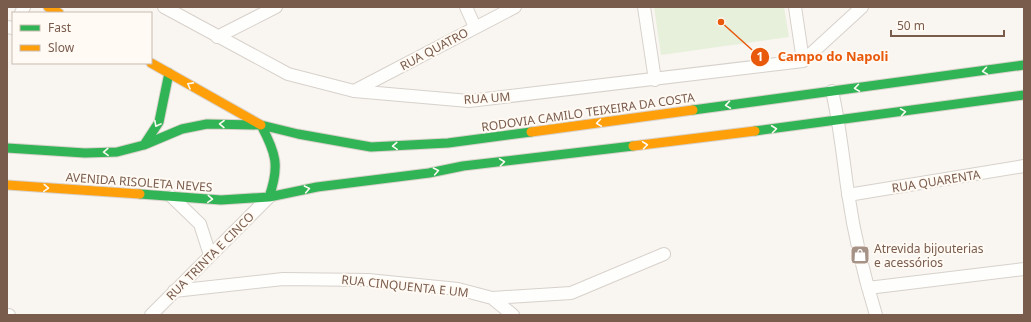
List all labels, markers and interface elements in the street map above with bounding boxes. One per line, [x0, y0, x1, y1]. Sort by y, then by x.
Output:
legend [12, 12, 152, 64]
scale bar [891, 12, 1004, 38]
text: 50 m [897, 17, 925, 34]
text: Fast [48, 19, 72, 36]
street label: RUA QUATRO [397, 24, 471, 74]
text: Slow [48, 39, 75, 56]
callout: Campo do Napoli [750, 44, 897, 69]
text: Campo do Napoli [778, 47, 888, 65]
text: 1 [757, 48, 763, 65]
one-way arrow [982, 66, 988, 75]
one-way arrow [187, 82, 194, 89]
one-way arrow [853, 83, 860, 92]
street label: RUA UM [463, 88, 511, 108]
street label: RODOVIA CAMILO TEIXEIRA DA COSTA [480, 89, 696, 135]
one-way arrow [725, 101, 731, 110]
one-way arrow [900, 108, 906, 117]
one-way arrow [596, 118, 602, 127]
one-way arrow [154, 120, 162, 127]
one-way arrow [219, 120, 225, 128]
one-way arrow [771, 125, 777, 134]
one-way arrow [642, 140, 648, 149]
one-way arrow [392, 141, 398, 150]
one-way arrow [103, 148, 109, 157]
one-way arrow [499, 157, 505, 166]
street label: RUA QUARENTA [891, 166, 982, 196]
street label: AVENIDA RISOLETA NEVES [65, 168, 213, 196]
one-way arrow [433, 168, 439, 176]
one-way arrow [43, 183, 49, 192]
one-way arrow [304, 185, 310, 194]
one-way arrow [207, 195, 213, 204]
street label: RUA TRINTA E CINCO [162, 208, 258, 304]
place label: Atrevida bijouterias e acessórios [874, 240, 984, 271]
shop icon: Atrevida bijouterias e acessórios [849, 244, 871, 266]
street label: RUA CINQUENTA E UM [341, 271, 469, 301]

